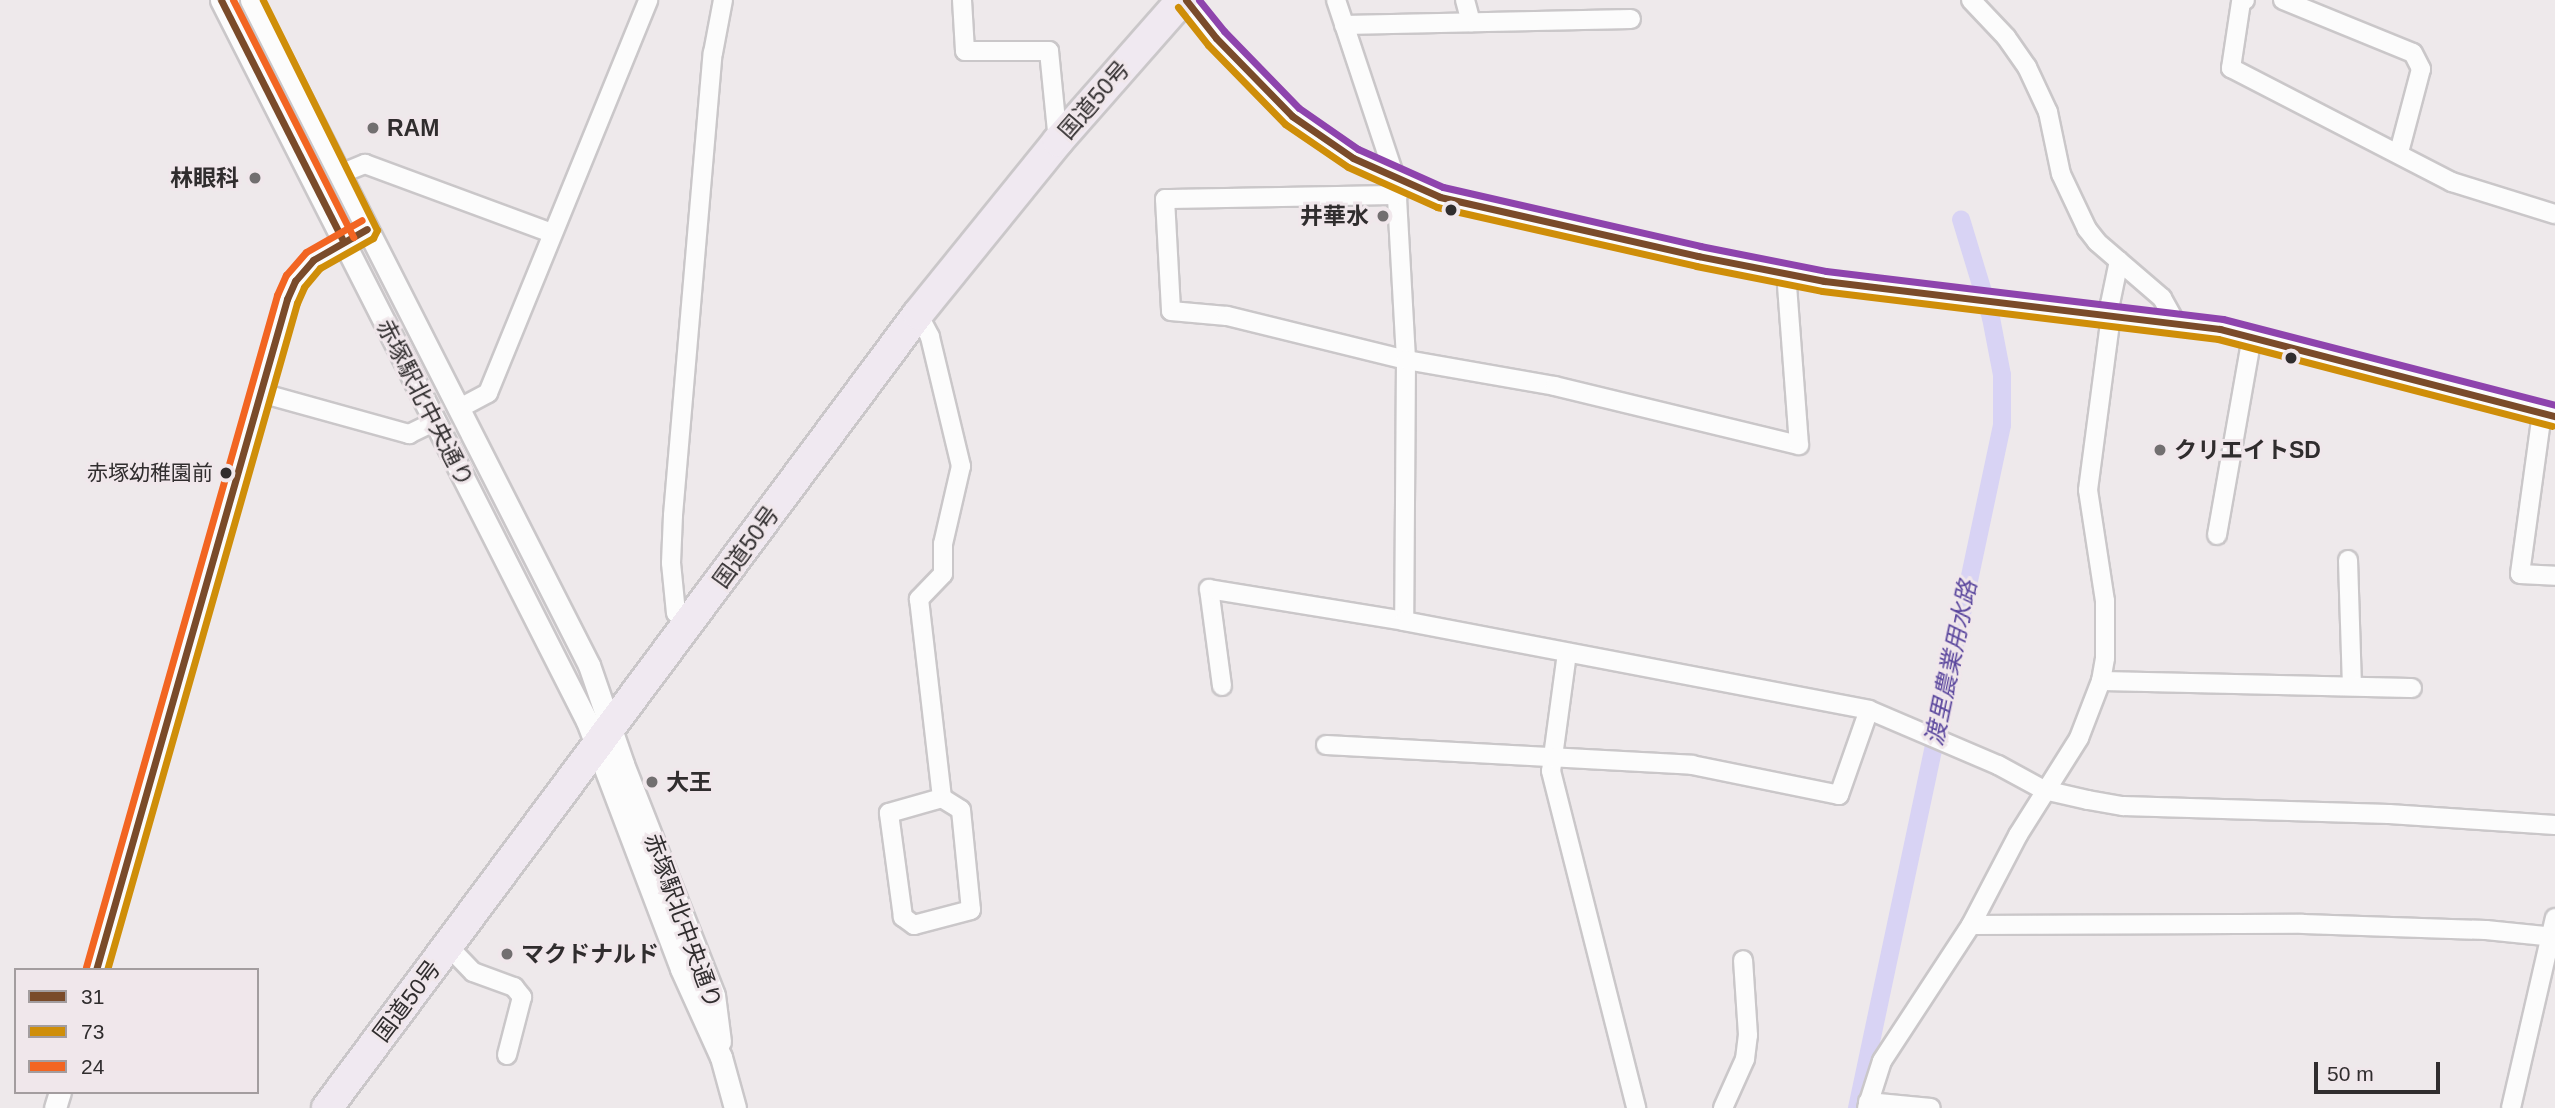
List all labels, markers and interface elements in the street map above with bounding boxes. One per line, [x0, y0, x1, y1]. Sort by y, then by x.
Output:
street label: 国道50号 [1053, 55, 1135, 145]
place label: RAM [387, 114, 439, 142]
marker: RAM [365, 120, 381, 136]
place label: 林眼科 [170, 164, 239, 192]
marker: 林眼科 [245, 168, 265, 188]
place label: 井華水 [1300, 202, 1369, 230]
unlabelled marker [1444, 203, 1458, 217]
marker: 井華水 [1375, 208, 1391, 224]
street label: 赤塚駅北中央通り [371, 315, 479, 491]
unlabelled marker [2284, 351, 2298, 365]
place label: クリエイトSD [2174, 436, 2321, 464]
marker: クリエイトSD [2152, 442, 2168, 458]
place label: 赤塚幼稚園前 [87, 460, 213, 486]
marker: 赤塚幼稚園前 [219, 466, 233, 480]
street label: 国道50号 [707, 501, 785, 593]
water label: 渡里農業用水路 [1919, 578, 1983, 748]
place label: 大王 [666, 768, 712, 796]
marker: 大王 [644, 774, 660, 790]
street label: 赤塚駅北中央通り [639, 830, 727, 1012]
place label: マクドナルド [521, 940, 659, 968]
marker: マクドナルド [499, 946, 515, 962]
street label: 国道50号 [368, 955, 446, 1047]
legend [14, 968, 259, 1094]
text: 31 [81, 985, 104, 1008]
text: 73 [81, 1020, 104, 1043]
scale bar [2317, 1048, 2443, 1092]
text: 24 [81, 1055, 104, 1078]
text: 50 m [2327, 1062, 2374, 1085]

